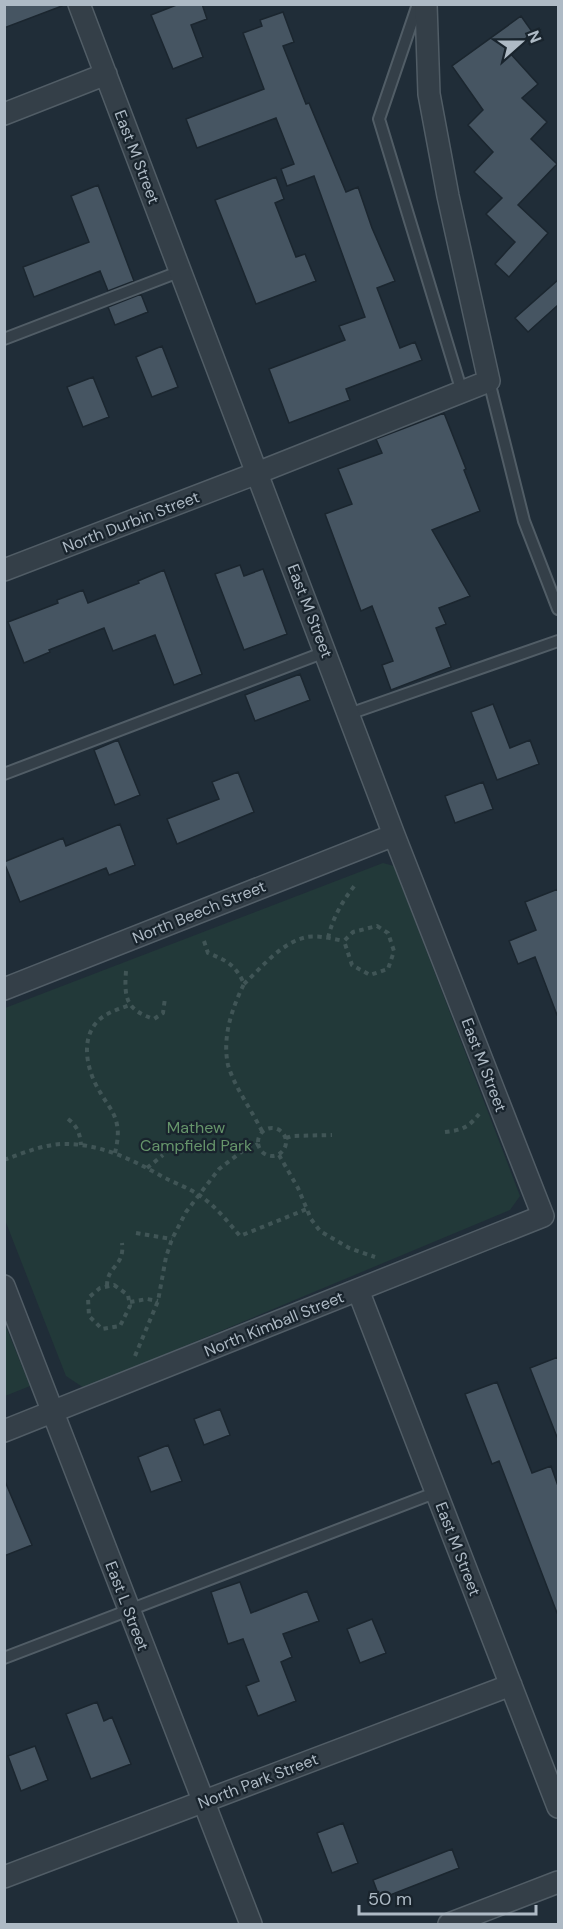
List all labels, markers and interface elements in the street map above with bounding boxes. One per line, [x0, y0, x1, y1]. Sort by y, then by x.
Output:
north arrow [491, 12, 551, 72]
text: N [523, 28, 546, 46]
street label: East M Street [109, 107, 165, 207]
street label: North Durbin Street [60, 486, 202, 558]
street label: East M Street [282, 561, 338, 661]
street label: North Beech Street [129, 876, 269, 948]
street label: East M Street [456, 1015, 512, 1115]
park label: Mathew Campfield Park [140, 1117, 252, 1156]
street label: North Kimball Street [201, 1286, 347, 1362]
street label: East M Street [430, 1499, 486, 1599]
street label: East L Street [100, 1558, 154, 1654]
street label: North Park Street [195, 1748, 321, 1814]
scale bar [359, 1878, 536, 1916]
text: 50 m [368, 1887, 412, 1911]

